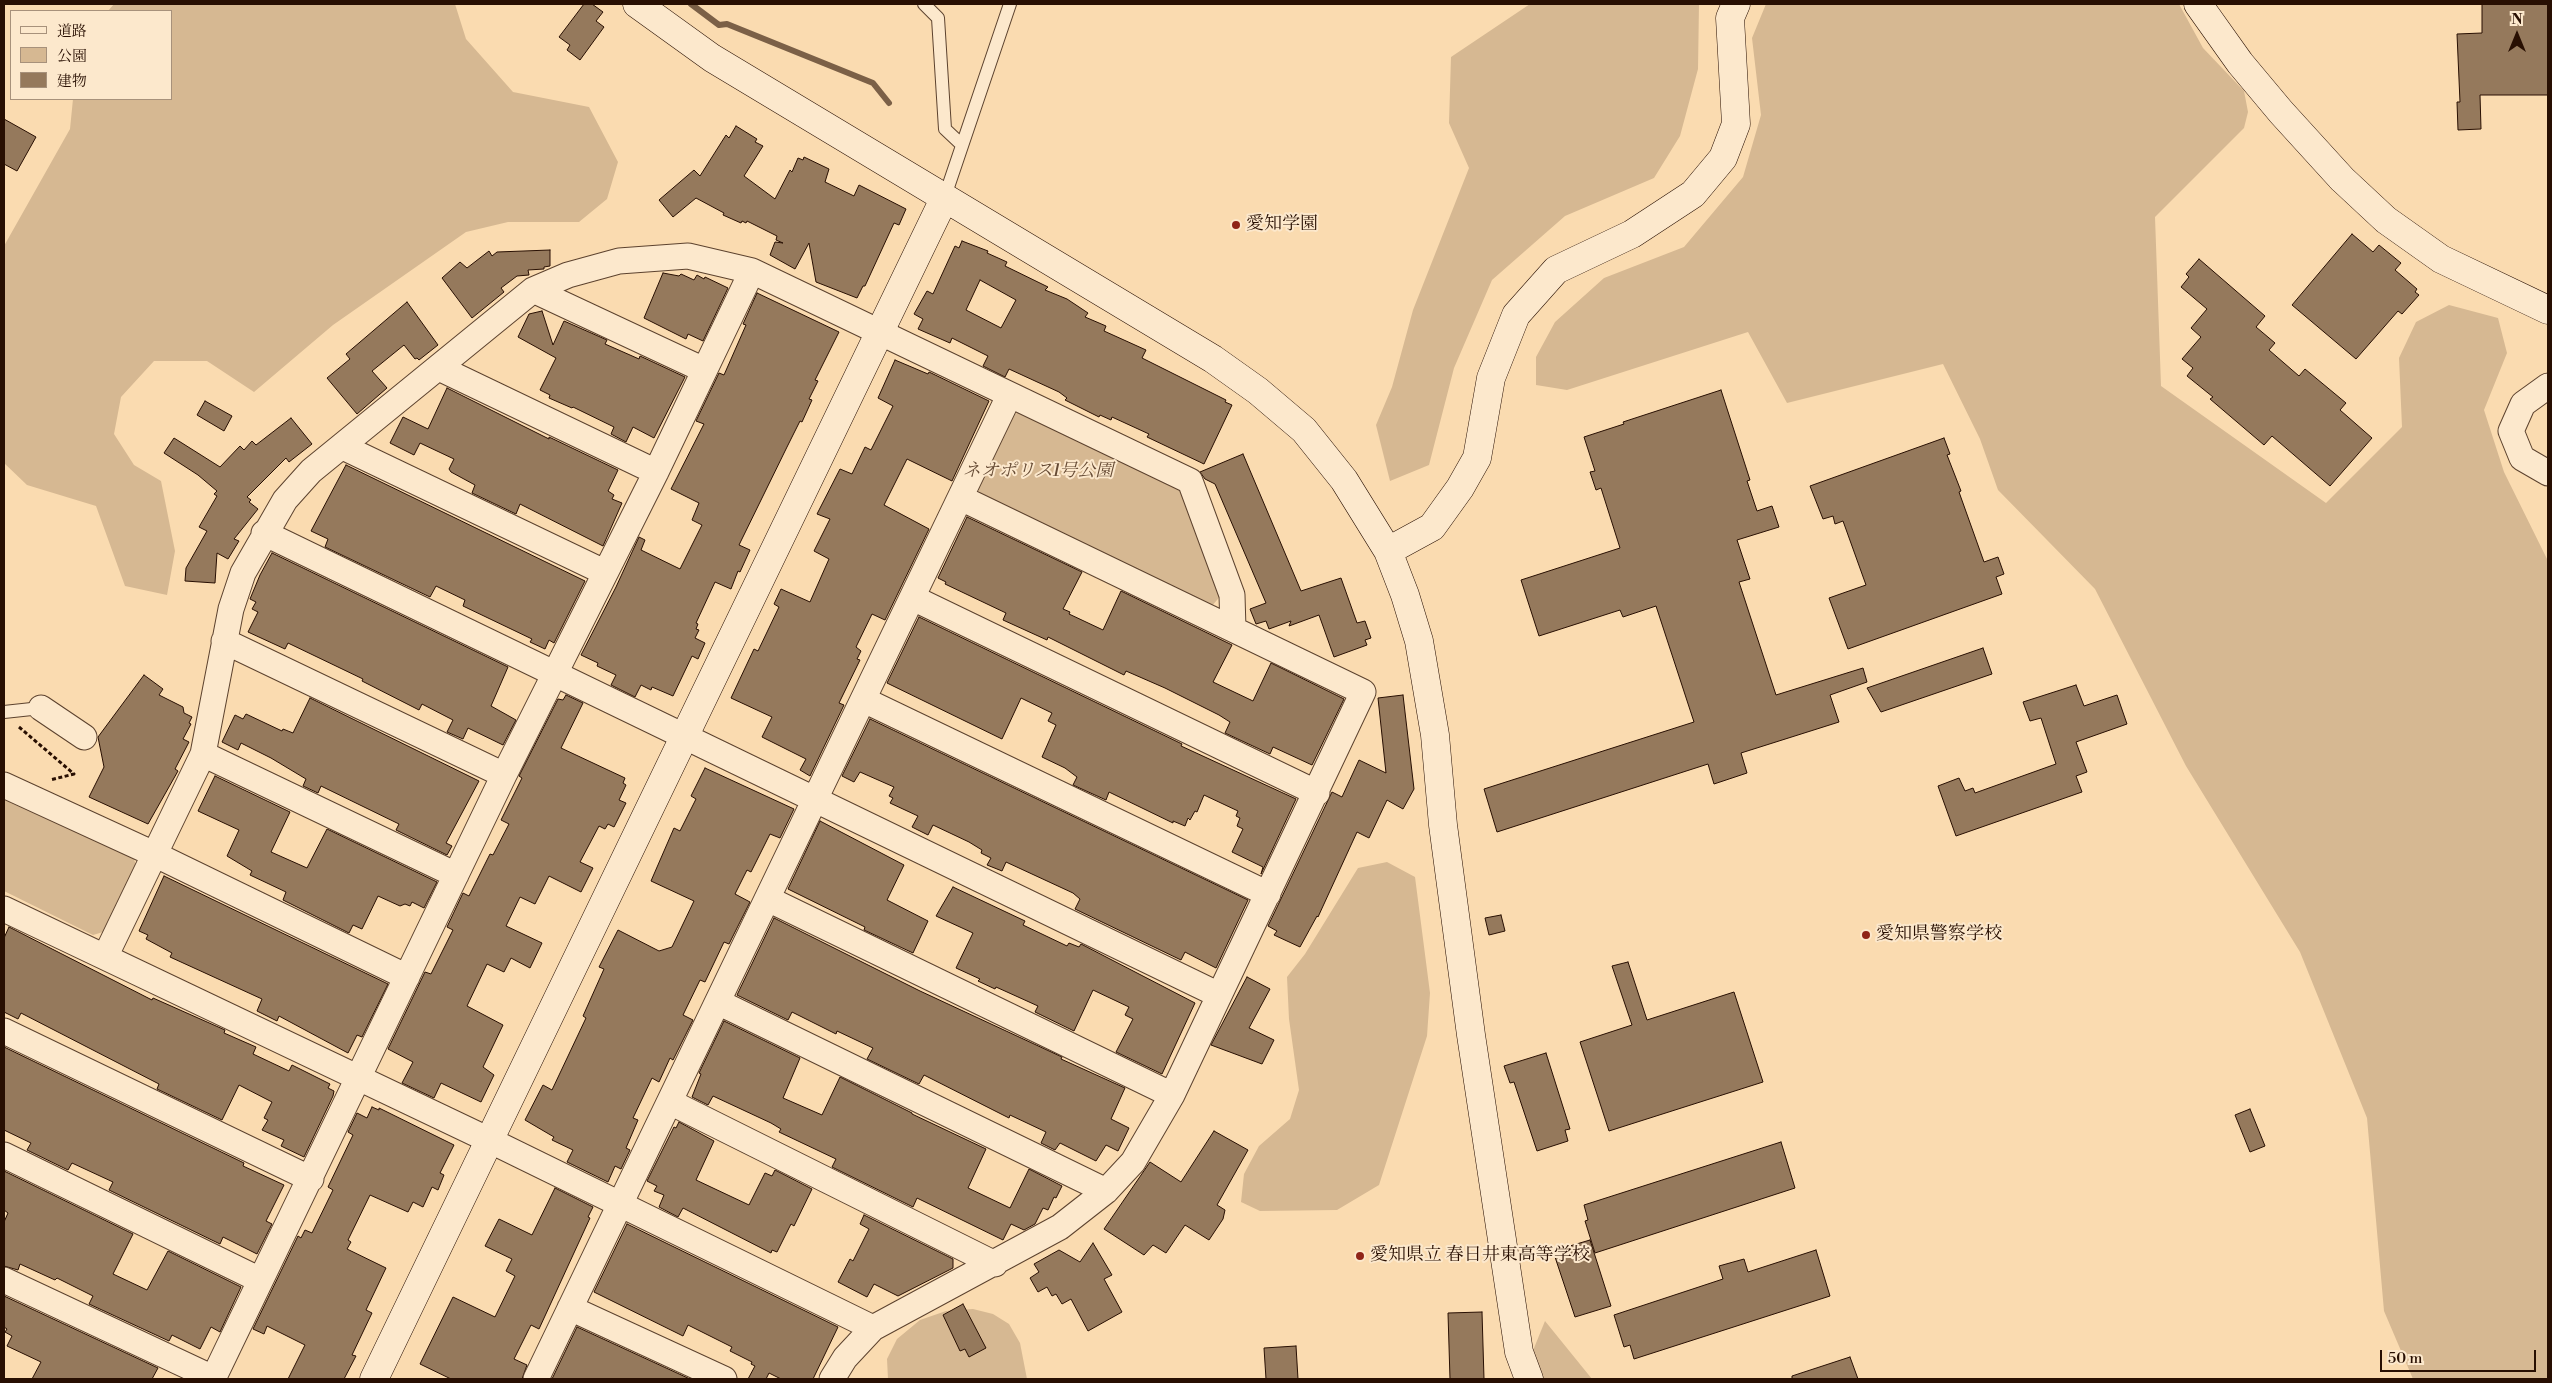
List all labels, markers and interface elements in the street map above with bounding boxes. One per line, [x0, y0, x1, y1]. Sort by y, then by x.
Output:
legend [10, 10, 172, 100]
north arrow [2492, 10, 2542, 60]
text: N [2511, 11, 2523, 29]
text: 道路 [57, 22, 87, 41]
text: 公園 [57, 47, 87, 66]
text: 建物 [57, 72, 87, 91]
place label: 愛知学園 [1246, 214, 1318, 236]
marker: 愛知学園 [1230, 219, 1242, 231]
park label: ネオポリス1号公園 [963, 461, 1113, 483]
place label: 愛知県警察学校 [1876, 924, 2002, 946]
marker: 愛知県警察学校 [1860, 929, 1872, 941]
place label: 愛知県立 春日井東高等学校 [1370, 1245, 1590, 1267]
marker: 愛知県立 春日井東高等学校 [1354, 1250, 1366, 1262]
scale bar [2382, 1340, 2538, 1372]
text: 50 m [2388, 1349, 2422, 1368]

